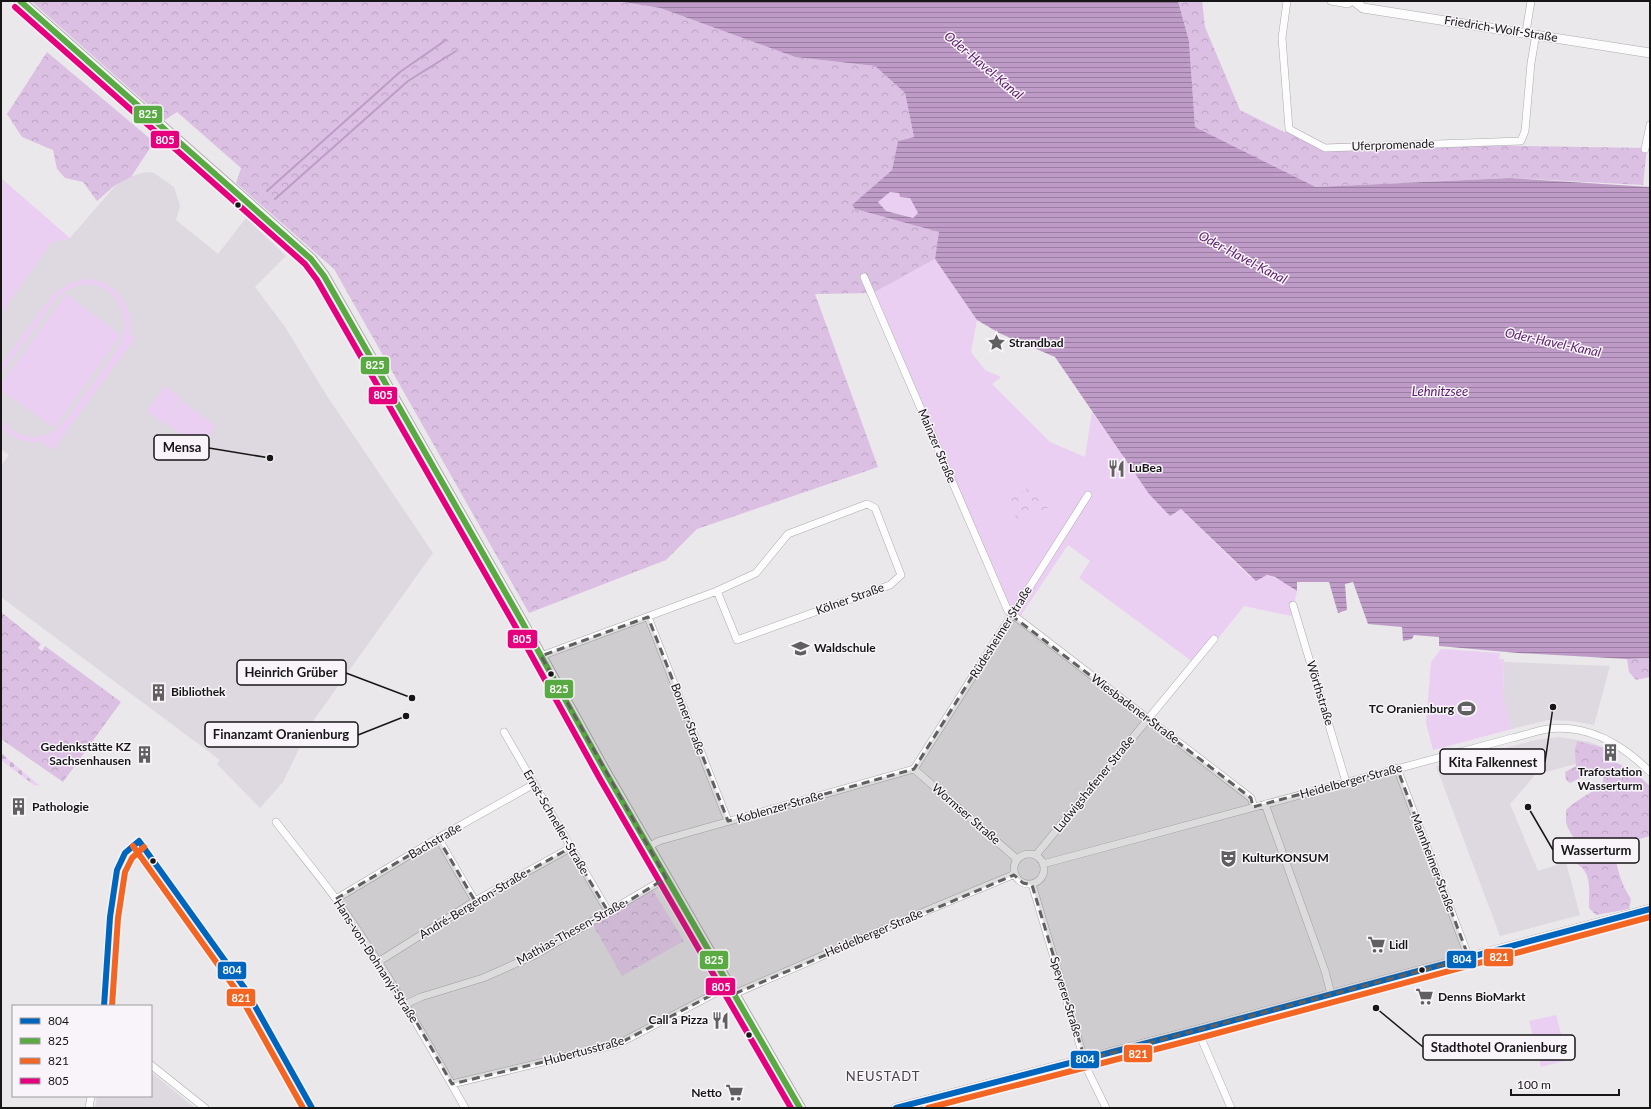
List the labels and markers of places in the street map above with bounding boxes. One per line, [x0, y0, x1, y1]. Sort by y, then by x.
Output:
unlabelled marker [233, 200, 243, 210]
place icon: Strandbad [986, 333, 1006, 353]
place label: Strandbad [1009, 335, 1064, 350]
callout: Mensa [154, 435, 209, 460]
restaurant icon: LuBea [1106, 458, 1126, 478]
place label: LuBea [1129, 460, 1162, 475]
school or university icon: Waldschule [791, 638, 811, 658]
place label: Waldschule [814, 640, 876, 655]
callout: Heinrich Grüber [237, 660, 346, 685]
unlabelled marker [546, 669, 556, 679]
building icon: Bibliothek [148, 682, 168, 702]
place label: Bibliothek [171, 684, 226, 699]
sports icon: TC Oranienburg [1457, 699, 1477, 719]
place label: TC Oranienburg [1369, 701, 1455, 716]
callout: Finanzamt Oranienburg [205, 722, 358, 747]
place label: Gedenkstätte KZ Sachsenhausen [41, 739, 131, 768]
building icon: Trafostation Wasserturm [1600, 743, 1620, 763]
building icon: Gedenkstätte KZ Sachsenhausen [134, 744, 154, 764]
callout: Kita Falkennest [1440, 749, 1545, 774]
place label: Trafostation Wasserturm [1577, 764, 1643, 793]
building icon: Pathologie [9, 797, 29, 817]
place label: Pathologie [32, 799, 90, 814]
callout: Wasserturm [1553, 838, 1639, 863]
theatre icon: KulturKONSUM [1219, 848, 1239, 868]
place label: KulturKONSUM [1242, 850, 1329, 865]
unlabelled marker [148, 856, 158, 866]
supermarket icon: Lidl [1366, 935, 1386, 955]
place label: Lidl [1389, 937, 1408, 952]
unlabelled marker [1417, 965, 1427, 975]
supermarket icon: Denns BioMarkt [1415, 987, 1435, 1007]
place label: Denns BioMarkt [1438, 989, 1526, 1004]
restaurant icon: Call a Pizza [711, 1010, 731, 1030]
place label: Call a Pizza [649, 1012, 708, 1027]
unlabelled marker [744, 1030, 754, 1040]
callout: Stadthotel Oranienburg [1423, 1035, 1575, 1060]
supermarket icon: Netto [725, 1083, 745, 1103]
place label: Netto [691, 1085, 722, 1100]

